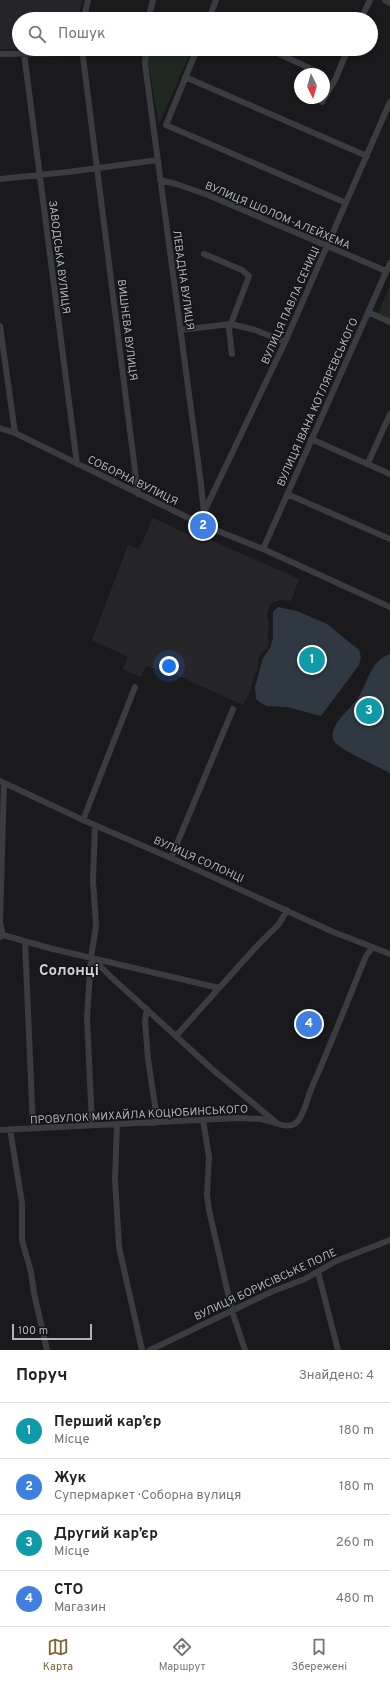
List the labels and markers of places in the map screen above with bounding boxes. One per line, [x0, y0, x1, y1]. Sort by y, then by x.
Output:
pin: 2 [190, 511, 216, 541]
pin: 1 [299, 645, 325, 675]
pin: 3 [356, 696, 382, 726]
pin: 4 [296, 1009, 322, 1039]

